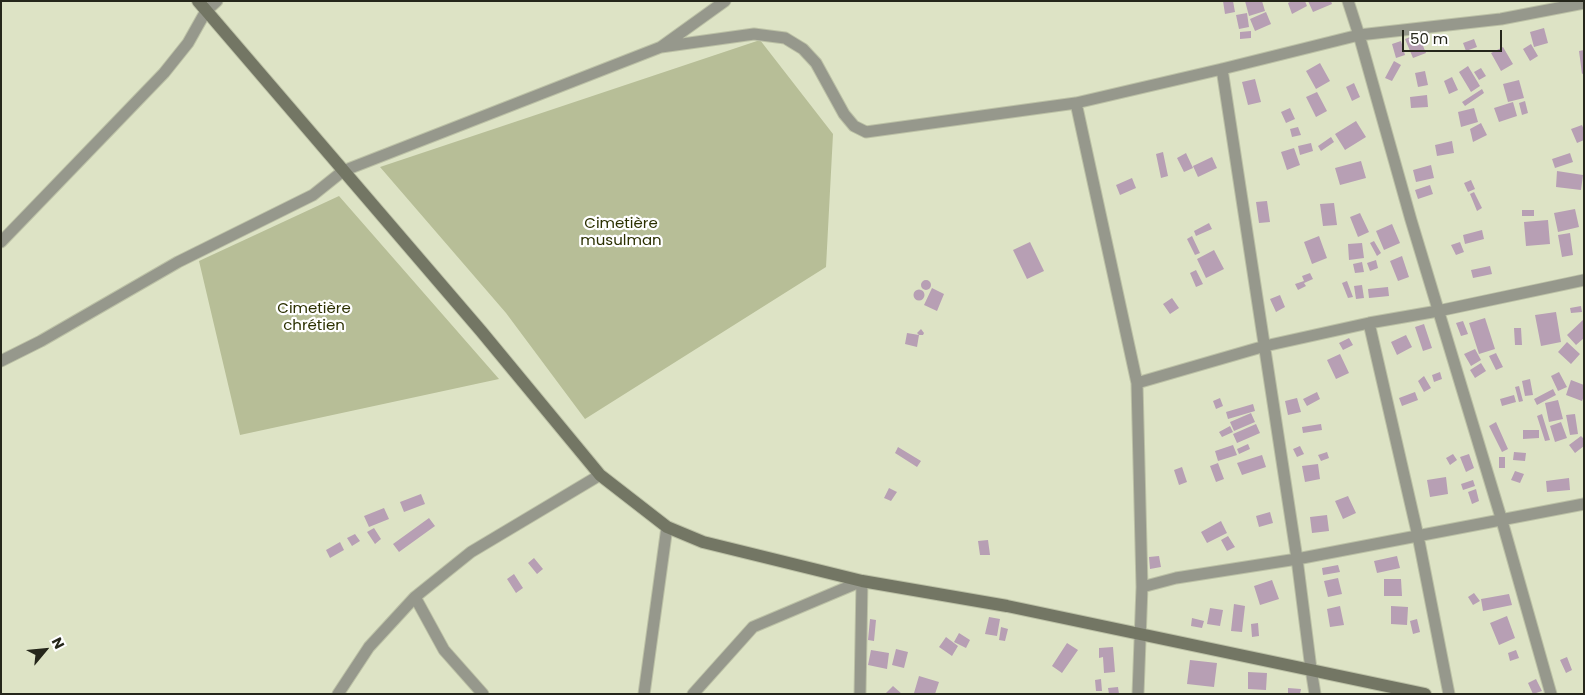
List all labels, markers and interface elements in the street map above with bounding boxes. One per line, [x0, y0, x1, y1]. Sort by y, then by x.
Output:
scale bar [1405, 20, 1505, 52]
text: 50 m [1410, 28, 1448, 49]
park label: Cimetière musulman [580, 215, 662, 250]
park label: Cimetière chrétien [277, 300, 351, 335]
north arrow [20, 625, 70, 675]
text: N [47, 634, 70, 652]

